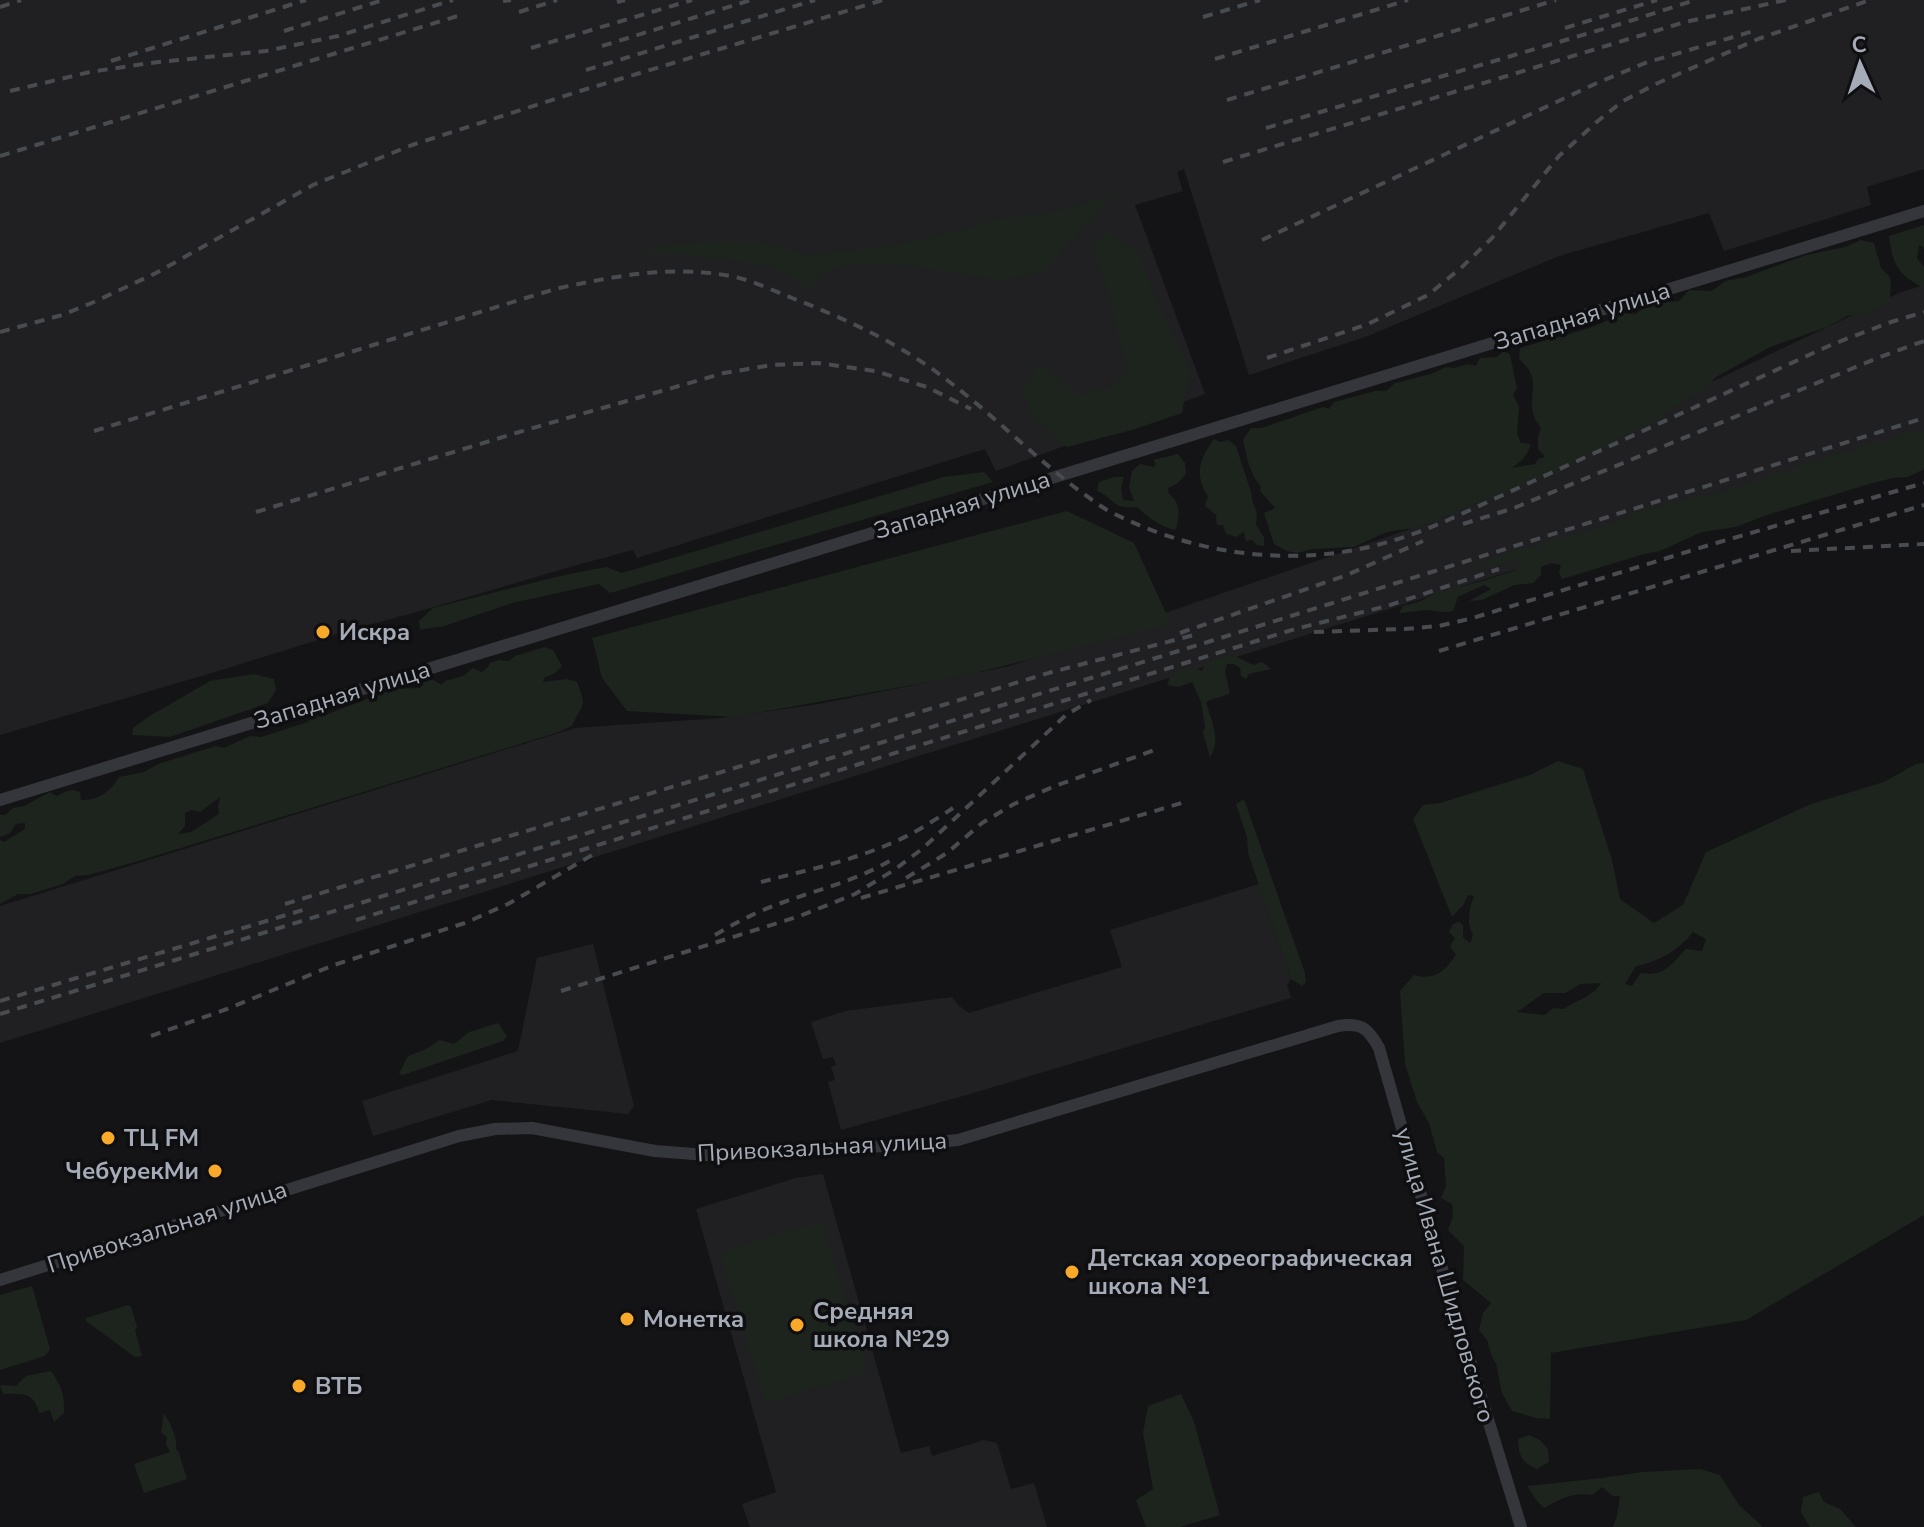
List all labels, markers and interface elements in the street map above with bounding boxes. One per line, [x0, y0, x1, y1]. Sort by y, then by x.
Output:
north arrow [1820, 24, 1900, 104]
text: С [1851, 30, 1867, 60]
street label: Западная улица [1490, 274, 1674, 358]
street label: Западная улица [870, 463, 1054, 547]
place label: Искра [339, 616, 410, 648]
marker: Искра [314, 623, 332, 641]
street label: Западная улица [250, 653, 434, 737]
place label: ТЦ FM [124, 1122, 199, 1154]
street label: Привокзальная улица [696, 1124, 948, 1170]
street label: улица Ивана Шидловского [1387, 1124, 1503, 1426]
marker: ТЦ FM [99, 1129, 117, 1147]
place label: ЧебурекМи [65, 1155, 199, 1187]
marker: ЧебурекМи [206, 1162, 224, 1180]
street label: Привокзальная улица [43, 1173, 291, 1281]
place label: Детская хореографическая школа №1 [1088, 1242, 1413, 1302]
marker: Детская хореографическая школа №1 [1063, 1263, 1081, 1281]
place label: Средняя школа №29 [813, 1295, 950, 1355]
place label: Монетка [643, 1303, 744, 1335]
marker: Монетка [618, 1310, 636, 1328]
marker: Средняя школа №29 [788, 1316, 806, 1334]
place label: ВТБ [315, 1370, 362, 1402]
marker: ВТБ [290, 1377, 308, 1395]

